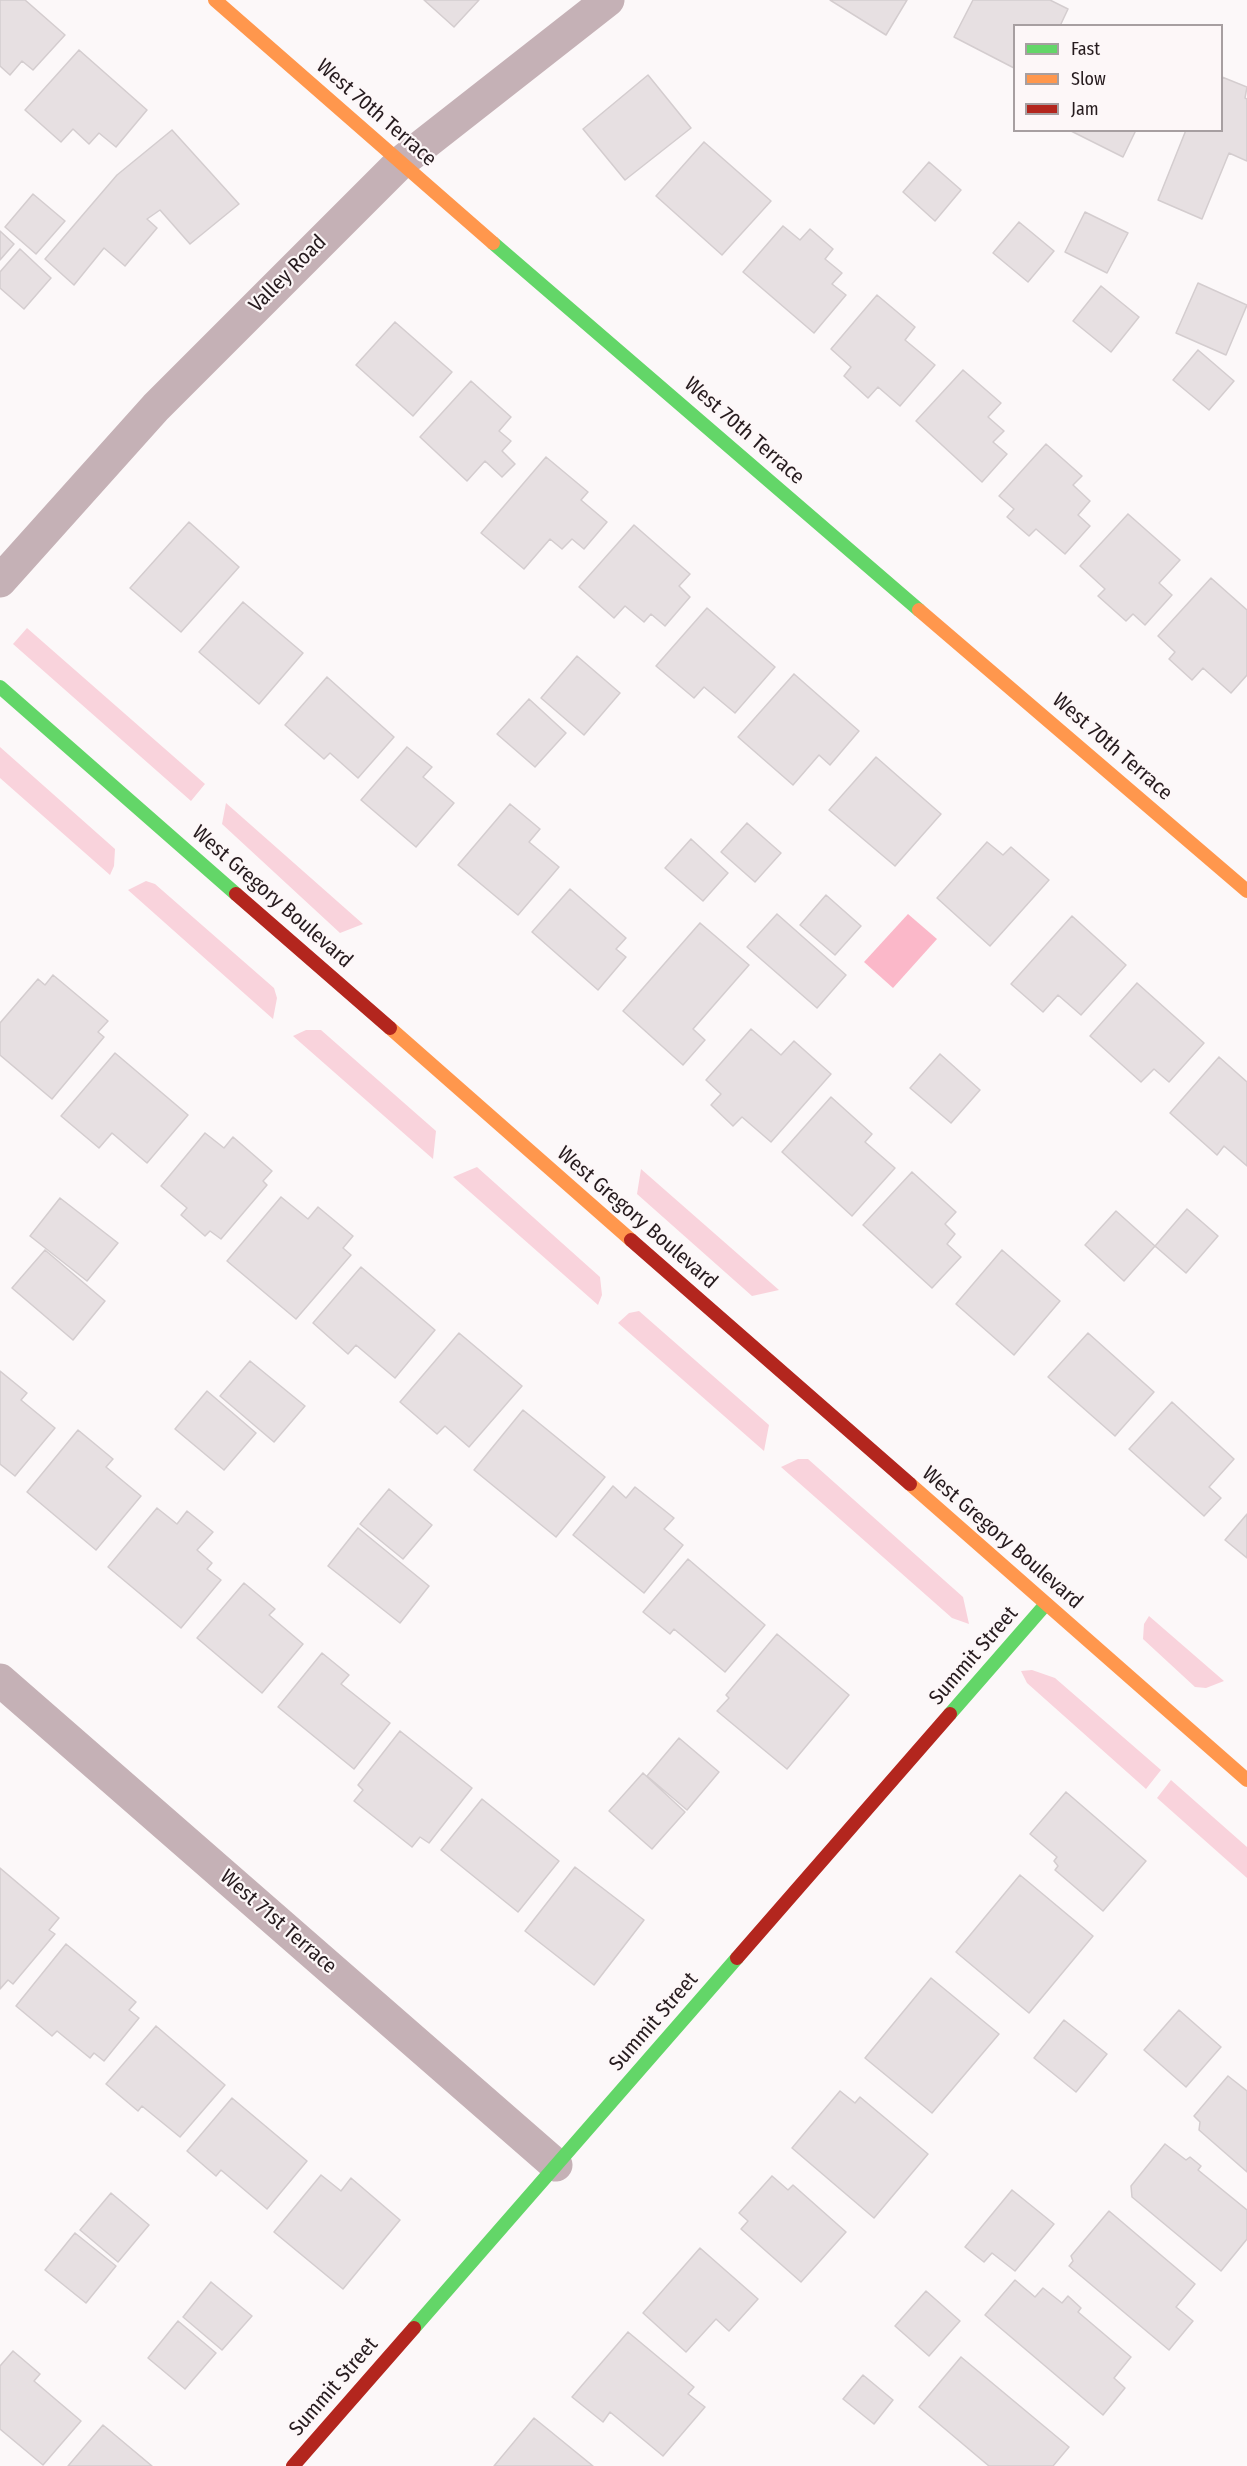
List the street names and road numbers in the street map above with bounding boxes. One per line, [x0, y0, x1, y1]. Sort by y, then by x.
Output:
street label: West 70th Terrace [311, 54, 441, 172]
street label: Valley Road [244, 230, 332, 318]
street label: West 70th Terrace [679, 372, 809, 490]
street label: West 70th Terrace [1047, 688, 1177, 806]
street label: West Gregory Boulevard [187, 820, 357, 974]
street label: West Gregory Boulevard [552, 1141, 722, 1295]
street label: West Gregory Boulevard [917, 1461, 1087, 1615]
street label: Summit Street [924, 1602, 1024, 1710]
street label: West 71st Terrace [215, 1865, 341, 1979]
street label: Summit Street [604, 1968, 704, 2076]
street label: Summit Street [284, 2333, 384, 2441]

